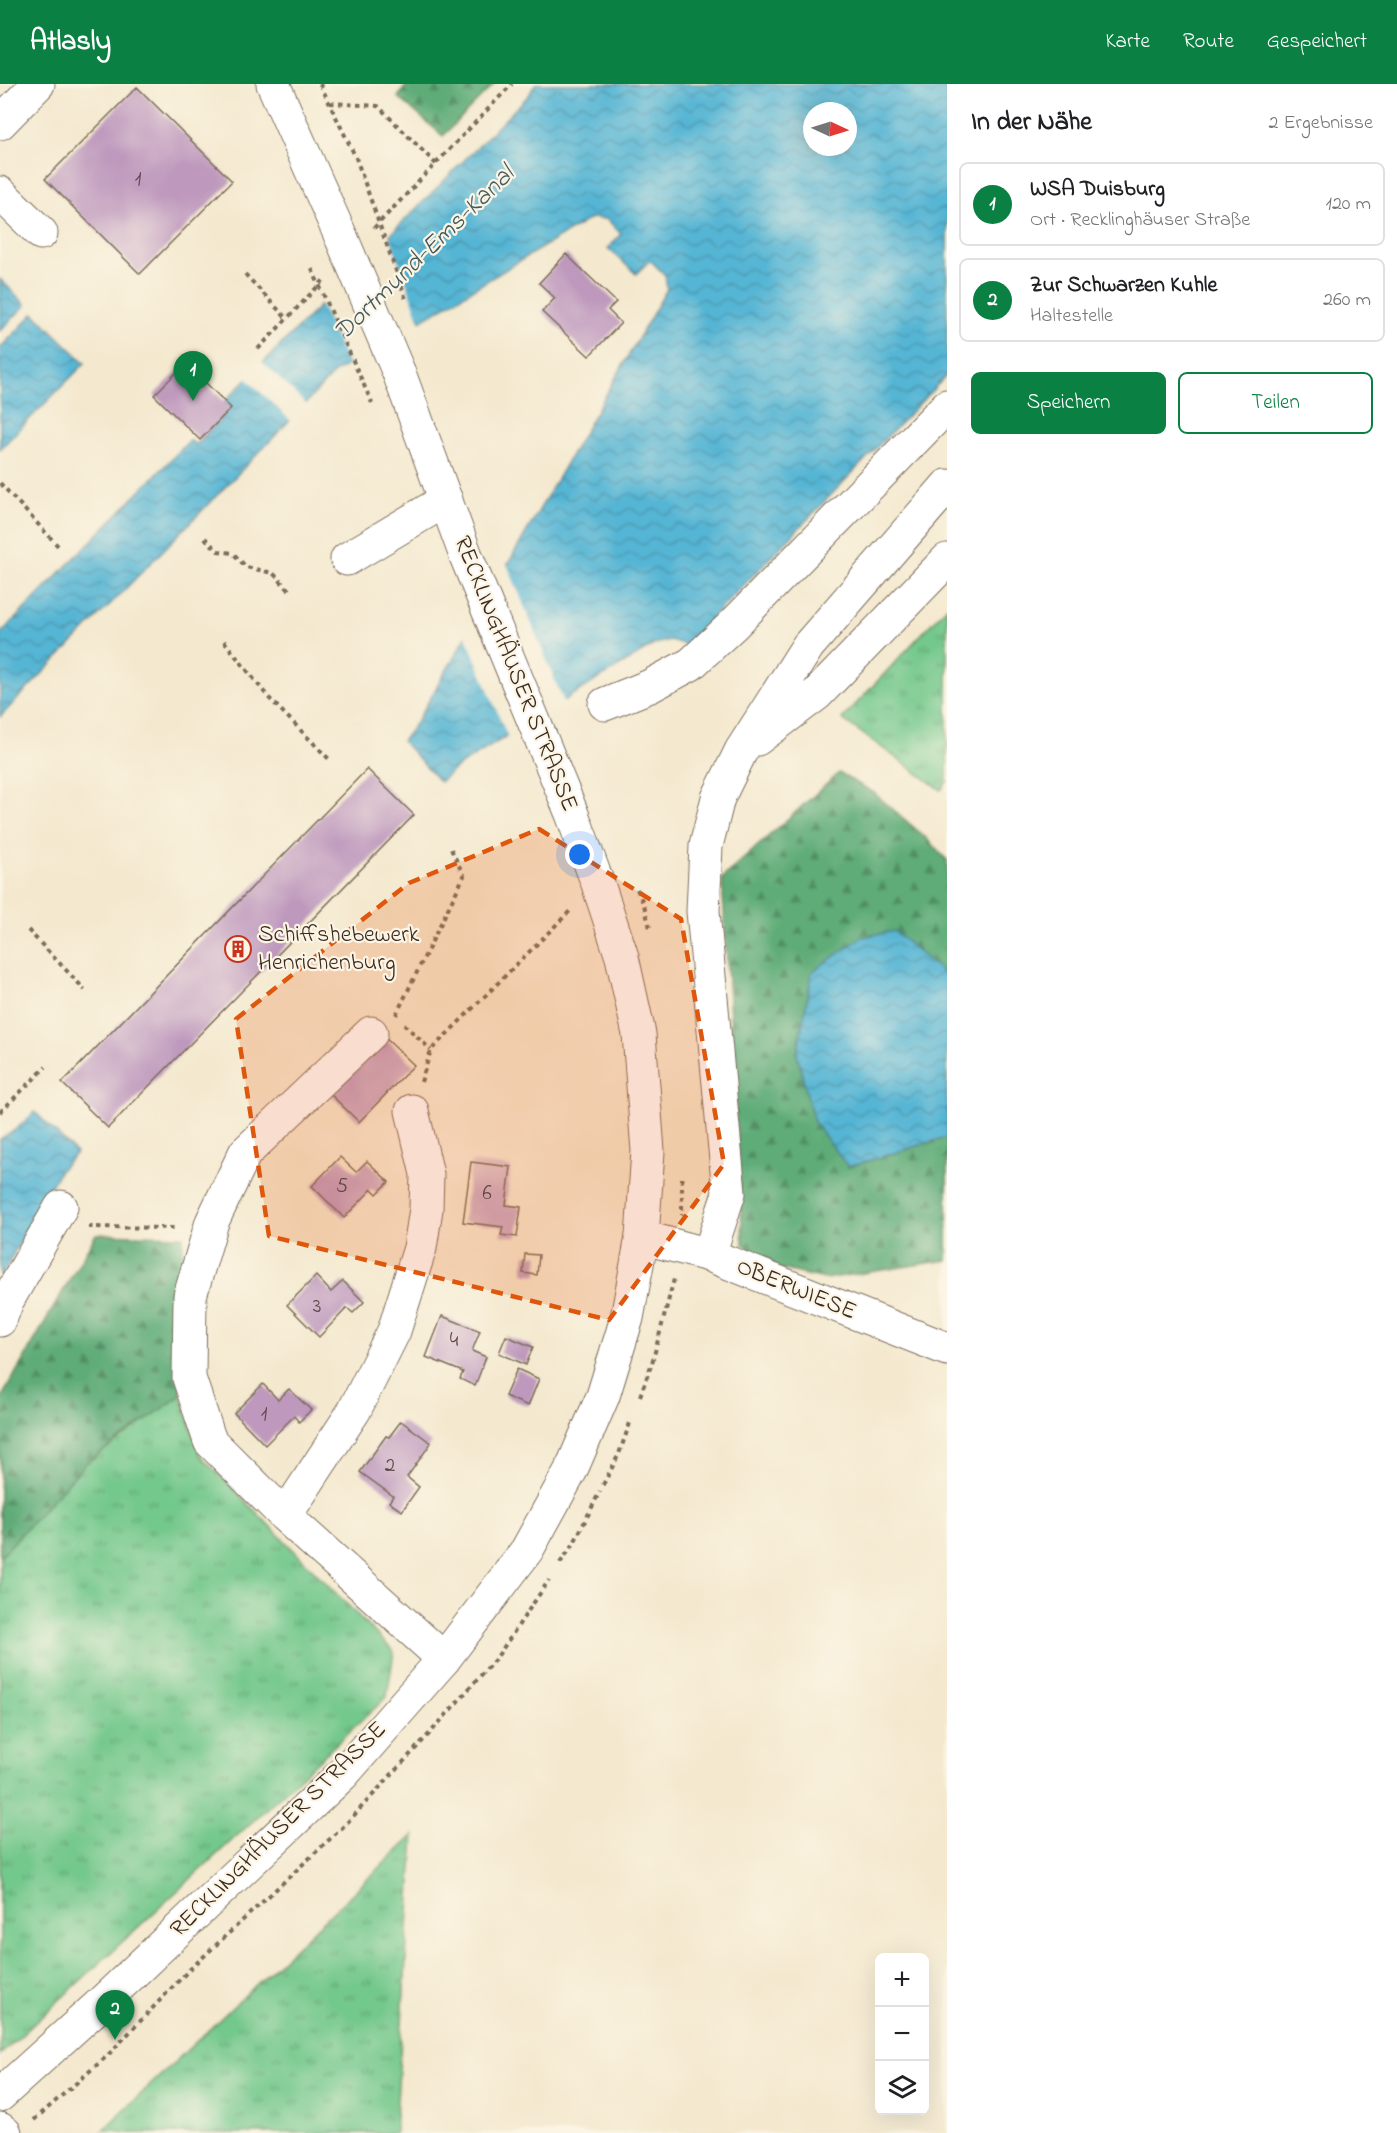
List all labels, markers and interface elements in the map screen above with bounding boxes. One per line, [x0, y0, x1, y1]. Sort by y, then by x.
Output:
text: Atlasly [30, 22, 111, 63]
text: Karte [1105, 27, 1150, 57]
text: Route [1183, 27, 1234, 57]
text: Gespeichert [1267, 27, 1367, 57]
north arrow [803, 102, 857, 156]
text: In der Nähe [971, 104, 1092, 142]
text: 2 Ergebnisse [1268, 109, 1373, 138]
water label: Dortmund-Ems-Kanal [326, 156, 526, 350]
house number: 1 [135, 165, 142, 195]
text: WSA Duisburg [1030, 174, 1165, 206]
text: 1 [989, 190, 996, 219]
text: 120 m [1326, 190, 1371, 219]
text: Ort · Recklinghäuser Straße [1030, 206, 1250, 235]
text: Zur Schwarzen Kuhle [1030, 270, 1217, 302]
text: 2 [988, 286, 997, 315]
text: 260 m [1323, 286, 1371, 315]
text: Haltestelle [1030, 302, 1113, 331]
pin: 1 [174, 352, 212, 401]
button: Speichern [971, 372, 1166, 434]
button: Teilen [1178, 372, 1373, 434]
street label: RECKLINGHÄUSER STRASSE [444, 531, 586, 817]
your location [565, 840, 594, 869]
place label: Schiffshebewerk Henrichenburg [258, 918, 420, 981]
building icon: Schiffshebewerk Henrichenburg [223, 934, 253, 964]
house number: 5 [336, 1172, 348, 1202]
house number: 6 [482, 1179, 492, 1209]
street label: OBERWIESE [731, 1250, 861, 1330]
house number: 3 [313, 1292, 321, 1322]
house number: 4 [450, 1326, 459, 1356]
house number: 1 [261, 1400, 268, 1430]
house number: 2 [385, 1451, 395, 1481]
street label: RECKLINGHÄUSER STRASSE [163, 1714, 395, 1946]
map controls [875, 1953, 929, 2115]
button: + [875, 1953, 929, 2007]
pin: 2 [96, 1990, 134, 2040]
button: − [875, 2007, 929, 2061]
button: layers [875, 2061, 929, 2115]

